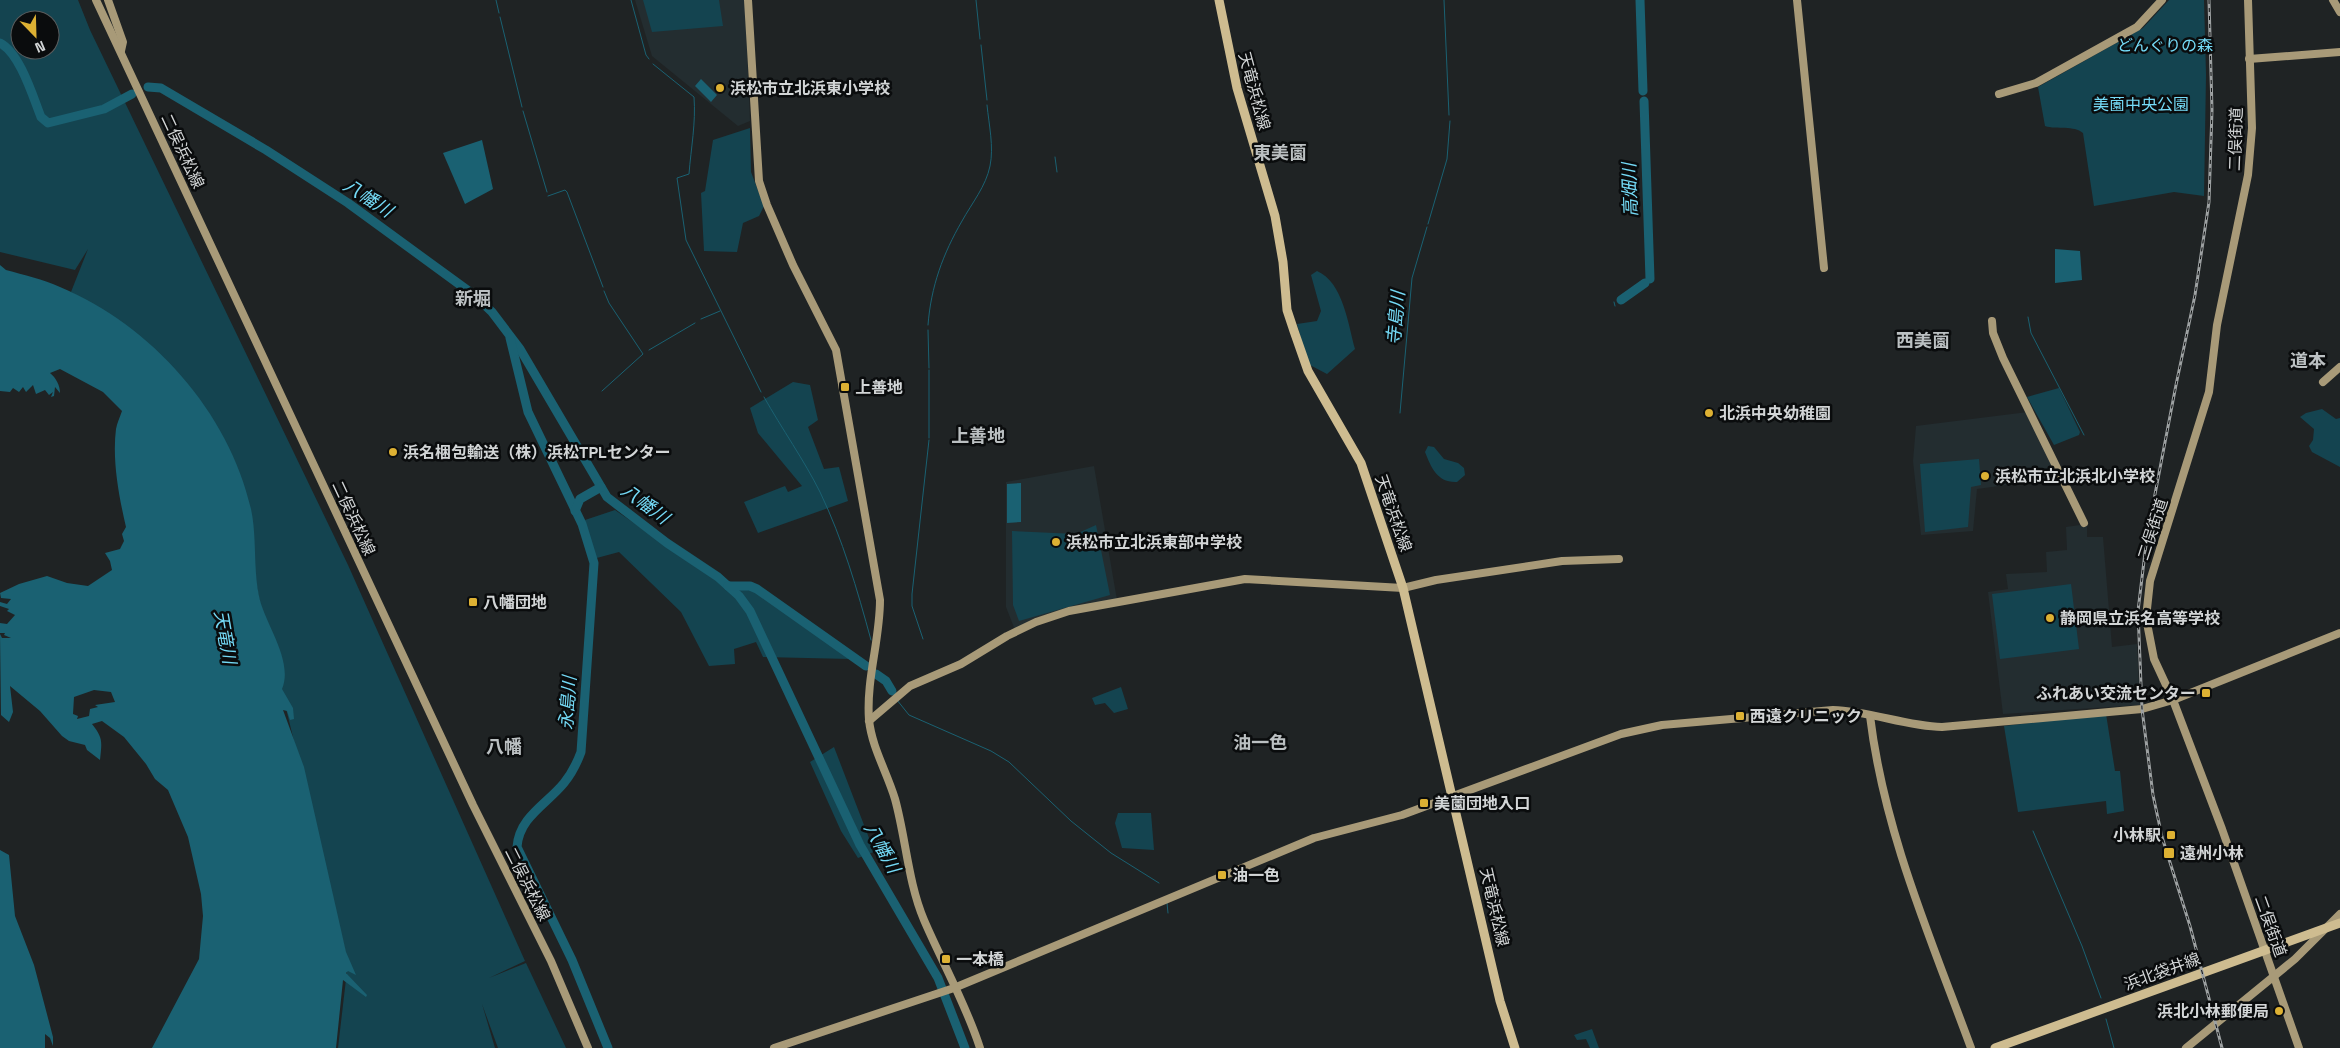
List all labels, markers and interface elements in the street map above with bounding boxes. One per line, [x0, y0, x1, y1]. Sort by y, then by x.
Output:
north arrow [10, 10, 60, 60]
park label: どんぐりの森 [2117, 35, 2213, 56]
text: N [32, 37, 48, 57]
street label: 天竜浜松線 [1234, 50, 1275, 132]
place label: 浜松市立北浜東小学校 [730, 78, 890, 99]
marker: 浜松市立北浜東小学校 [714, 82, 726, 94]
park label: 美薗中央公園 [2093, 94, 2189, 115]
street label: 二俣街道 [2224, 107, 2247, 171]
street label: 二俣浜松線 [156, 111, 209, 192]
district label: 東美薗 [1253, 141, 1307, 164]
water label: 高畑川 [1617, 161, 1642, 217]
water label: 八幡川 [339, 173, 399, 223]
district label: 新堀 [455, 287, 491, 310]
water label: 寺島川 [1382, 288, 1409, 346]
district label: 西美薗 [1896, 329, 1950, 352]
district label: 道本 [2290, 349, 2326, 372]
place label: 上善地 [855, 377, 903, 398]
marker: 上善地 [839, 381, 851, 393]
place label: 北浜中央幼稚園 [1719, 403, 1831, 424]
marker: 北浜中央幼稚園 [1703, 407, 1715, 419]
district label: 上善地 [951, 424, 1005, 447]
place label: 浜名梱包輸送（株）浜松TPLセンター [403, 442, 671, 463]
marker: 浜名梱包輸送（株）浜松TPLセンター [387, 446, 399, 458]
place label: 浜松市立北浜北小学校 [1995, 466, 2155, 487]
marker: 浜松市立北浜北小学校 [1979, 470, 1991, 482]
street label: 天竜浜松線 [1371, 472, 1416, 554]
street label: 二俣浜松線 [327, 478, 380, 559]
water label: 八幡川 [617, 478, 676, 530]
street label: 二俣街道 [2133, 495, 2172, 563]
place label: 浜松市立北浜東部中学校 [1066, 532, 1242, 553]
marker: 浜松市立北浜東部中学校 [1050, 536, 1062, 548]
place label: 八幡団地 [483, 592, 547, 613]
marker: 八幡団地 [467, 596, 479, 608]
water label: 天竜川 [209, 608, 242, 667]
place label: 静岡県立浜名高等学校 [2060, 608, 2220, 629]
marker: 静岡県立浜名高等学校 [2044, 612, 2056, 624]
water label: 永島川 [554, 673, 581, 731]
place label: ふれあい交流センター [2036, 683, 2196, 704]
marker: ふれあい交流センター [2200, 687, 2212, 699]
place label: 西遠クリニック [1750, 706, 1862, 727]
marker: 西遠クリニック [1734, 710, 1746, 722]
district label: 油一色 [1233, 731, 1287, 754]
district label: 八幡 [486, 735, 522, 758]
place label: 美薗団地入口 [1434, 793, 1530, 814]
marker: 美薗団地入口 [1418, 797, 1430, 809]
water label: 八幡川 [859, 819, 907, 879]
place label: 小林駅 [2113, 825, 2161, 846]
marker: 小林駅 [2165, 829, 2177, 841]
place label: 遠州小林 [2180, 843, 2244, 864]
street label: 二俣浜松線 [500, 844, 555, 925]
marker: 遠州小林 [2162, 846, 2176, 860]
place label: 油一色 [1232, 865, 1280, 886]
street label: 天竜浜松線 [1475, 866, 1514, 948]
marker: 油一色 [1216, 869, 1228, 881]
street label: 二俣街道 [2250, 893, 2291, 960]
street label: 浜北袋井線 [2121, 948, 2203, 995]
place label: 一本橋 [956, 949, 1004, 970]
marker: 一本橋 [940, 953, 952, 965]
place label: 浜北小林郵便局 [2157, 1001, 2269, 1022]
marker: 浜北小林郵便局 [2273, 1005, 2285, 1017]

